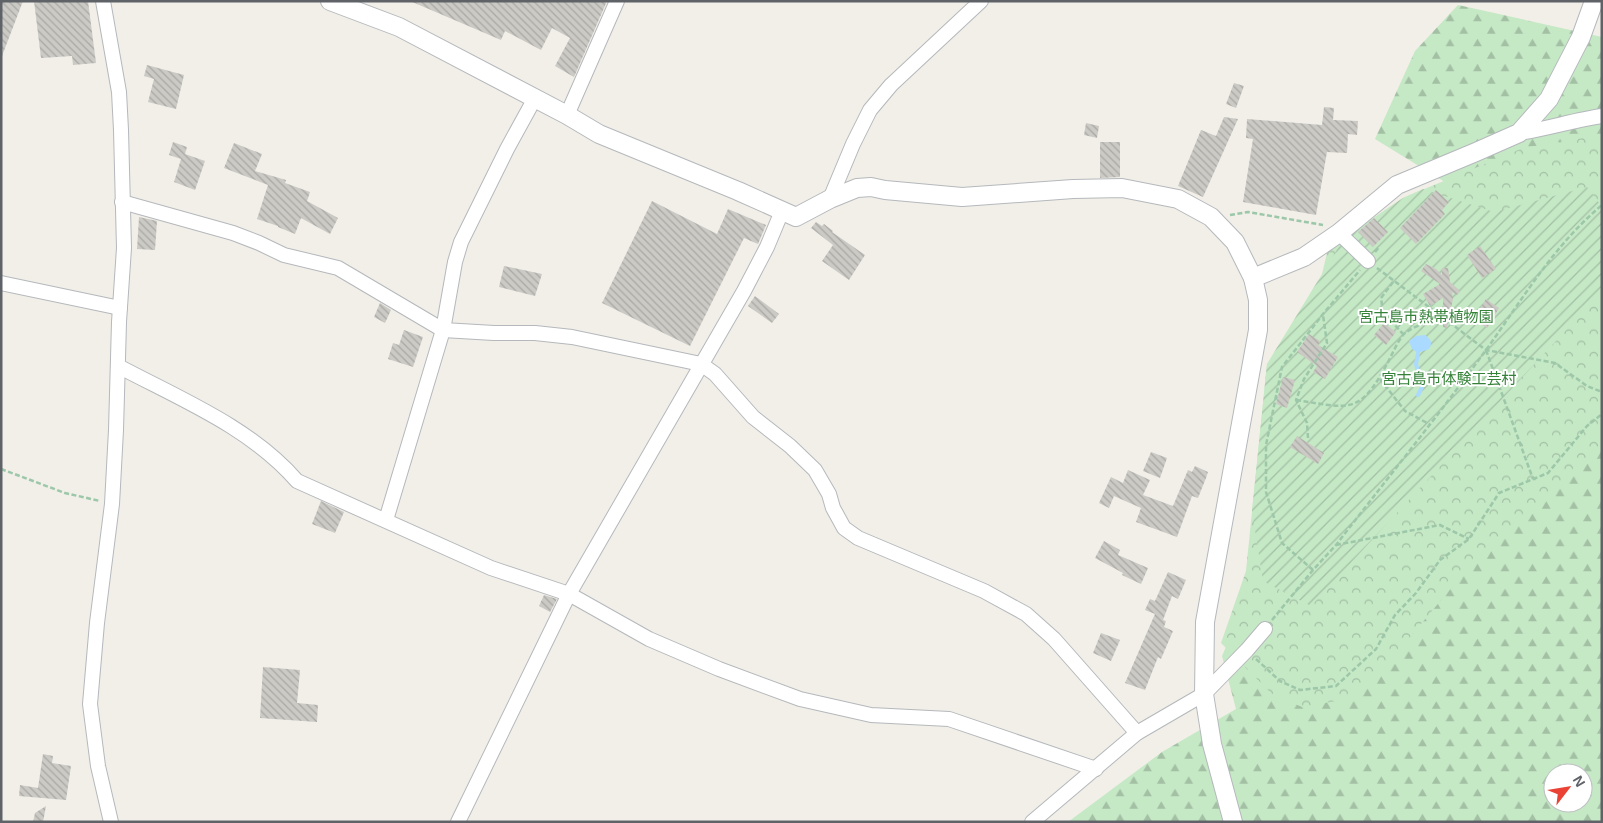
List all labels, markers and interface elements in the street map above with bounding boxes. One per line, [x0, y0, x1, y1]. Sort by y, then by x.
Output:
park label: 宮古島市熱帯植物園 [1358, 308, 1494, 325]
park label: 宮古島市体験工芸村 [1381, 370, 1517, 387]
north arrow [1543, 763, 1593, 813]
text: N [1570, 773, 1589, 790]

